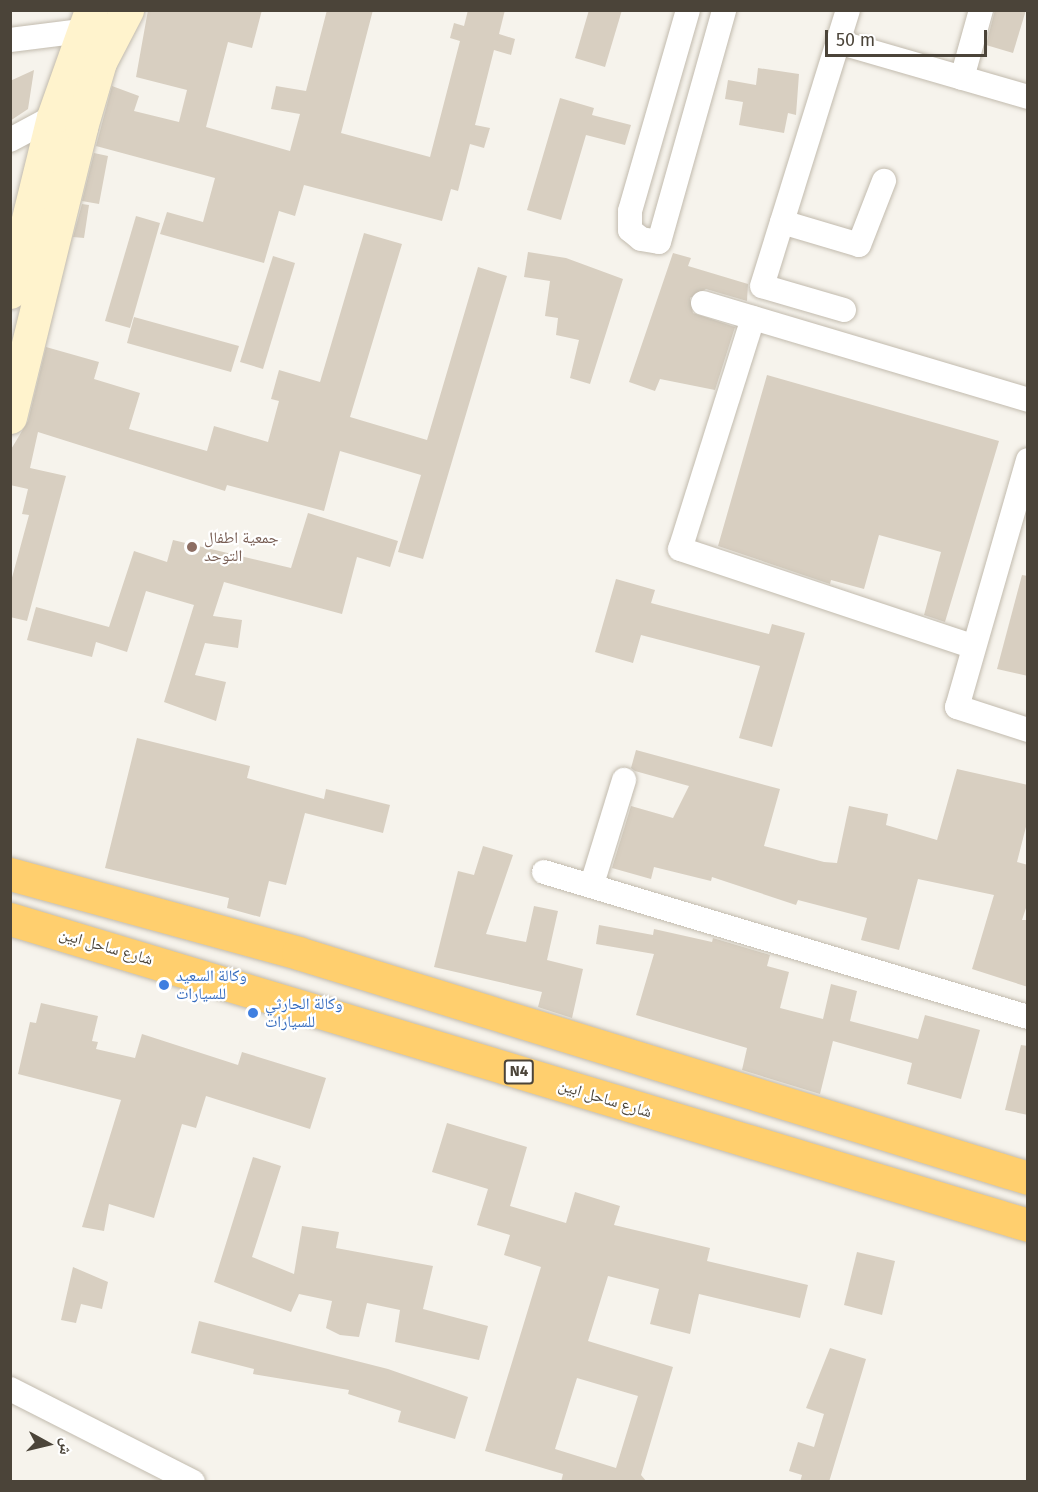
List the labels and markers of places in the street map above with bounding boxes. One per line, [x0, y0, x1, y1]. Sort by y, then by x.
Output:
place label: جمعية اطفال التوحد [204, 528, 279, 566]
marker: جمعية اطفال التوحد [185, 540, 199, 554]
place label: وكالة السعيد للسيارات [176, 966, 247, 1004]
marker: وكالة السعيد للسيارات [157, 978, 171, 992]
place label: وكالة الحارثي للسيارات [265, 994, 343, 1032]
marker: وكالة الحارثي للسيارات [246, 1006, 260, 1020]

